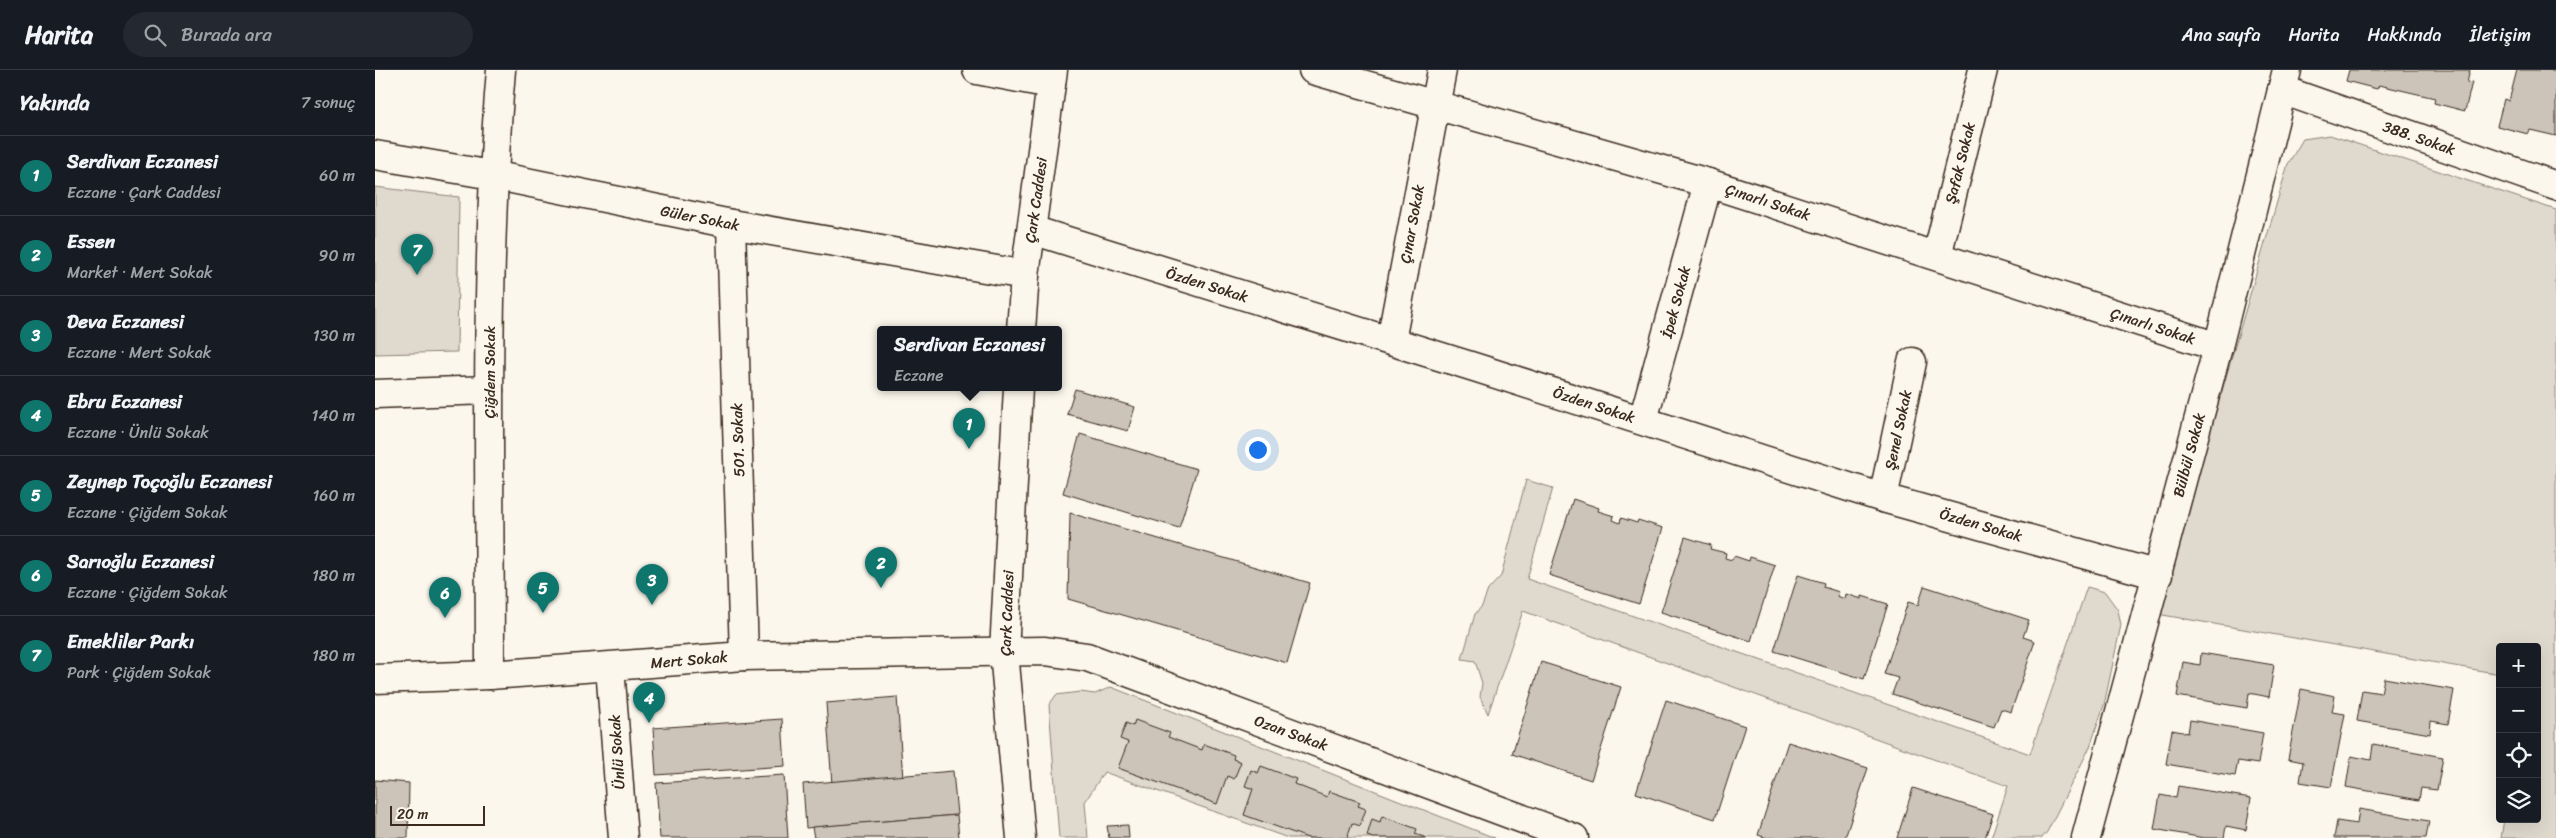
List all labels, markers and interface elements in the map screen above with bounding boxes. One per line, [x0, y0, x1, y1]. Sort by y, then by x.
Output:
search box [123, 12, 473, 57]
text: Harita [25, 14, 93, 56]
text: Burada ara [181, 18, 272, 51]
text: Ana sayfa [2182, 19, 2260, 51]
text: Harita [2288, 19, 2339, 51]
text: Hakkında [2367, 19, 2442, 51]
text: İletişim [2470, 19, 2531, 51]
icon: search [141, 21, 169, 49]
text: Yakında [20, 84, 90, 122]
text: 7 sonuç [301, 88, 355, 117]
street label: 388. Sokak [2379, 113, 2459, 163]
street label: Şafak Sokak [1937, 118, 1983, 207]
text: Serdivan Eczanesi [67, 145, 218, 178]
street label: Çark Caddesi [1017, 155, 1055, 244]
text: 1 [33, 161, 39, 190]
text: 60 m [319, 161, 355, 190]
street label: Çınarlı Sokak [1722, 176, 1814, 228]
text: Eczane · Çark Caddesi [67, 178, 221, 207]
street label: Çınar Sokak [1392, 181, 1432, 265]
street label: Güler Sokak [658, 198, 743, 239]
text: Essen [67, 225, 115, 258]
pin: 7 [401, 234, 433, 275]
text: 2 [31, 241, 41, 270]
text: 90 m [319, 241, 355, 270]
text: Market · Mert Sokak [67, 258, 213, 287]
street label: Özden Sokak [1163, 260, 1251, 310]
street label: İpek Sokak [1654, 262, 1698, 342]
street label: Çınarlı Sokak [2107, 300, 2199, 352]
text: Deva Eczanesi [67, 305, 184, 338]
text: 3 [32, 321, 40, 350]
text: 130 m [313, 321, 355, 350]
street label: Çiğdem Sokak [477, 325, 503, 418]
popup [877, 326, 1062, 391]
text: Serdivan Eczanesi [894, 328, 1045, 361]
text: Eczane · Mert Sokak [67, 338, 211, 367]
text: Eczane [894, 361, 943, 390]
street label: Özden Sokak [1550, 380, 1638, 431]
text: Ebru Eczanesi [67, 385, 182, 418]
street label: Şenel Sokak [1877, 386, 1919, 473]
text: 4 [31, 401, 41, 430]
text: 140 m [312, 401, 355, 430]
street label: 501. Sokak [724, 403, 752, 477]
pin: 1 [953, 408, 985, 449]
street label: Bülbül Sokak [2165, 410, 2213, 500]
text: Eczane · Ünlü Sokak [67, 418, 209, 447]
your location [1245, 437, 1271, 463]
text: Zeynep Toçoğlu Eczanesi [67, 465, 272, 498]
text: 5 [31, 481, 41, 510]
text: 160 m [312, 481, 355, 510]
text: Eczane · Çiğdem Sokak [67, 498, 228, 527]
street label: Özden Sokak [1937, 501, 2025, 549]
text: Sarıoğlu Eczanesi [67, 545, 214, 578]
pin: 2 [865, 547, 897, 588]
text: 6 [31, 561, 41, 590]
text: 180 m [312, 561, 355, 590]
pin: 3 [636, 564, 668, 605]
street label: Çark Caddesi [993, 569, 1022, 656]
pin: 5 [527, 572, 559, 613]
pin: 6 [429, 577, 461, 618]
text: Eczane · Çiğdem Sokak [67, 578, 228, 607]
text: Emekliler Parkı [67, 625, 194, 658]
text: 7 [31, 641, 41, 670]
text: 180 m [312, 641, 355, 670]
map controls [2496, 643, 2541, 823]
button: + [2496, 643, 2541, 688]
street label: Mert Sokak [649, 644, 730, 676]
text: Park · Çiğdem Sokak [67, 658, 211, 687]
pin: 4 [633, 682, 665, 723]
button: − [2496, 688, 2541, 733]
street label: Ozan Sokak [1250, 708, 1333, 759]
street label: Ünlü Sokak [601, 713, 633, 790]
button: locate [2496, 733, 2541, 778]
button: layers [2496, 778, 2541, 823]
text: 20 m [397, 802, 428, 827]
scale bar [390, 803, 485, 826]

